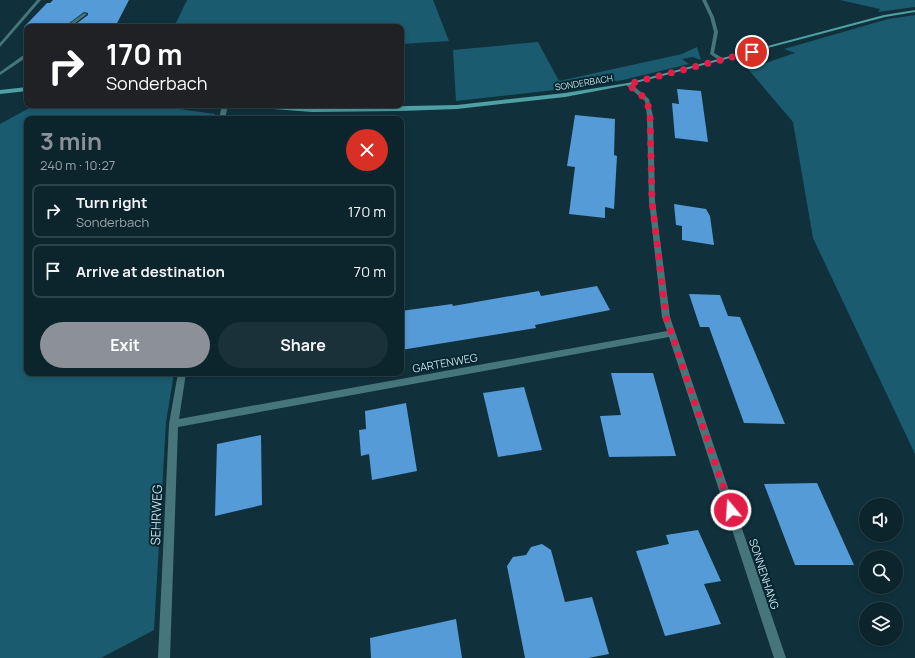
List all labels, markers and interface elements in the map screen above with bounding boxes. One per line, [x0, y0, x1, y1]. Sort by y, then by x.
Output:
text: 170 m [106, 35, 182, 73]
pin [735, 35, 769, 69]
icon: right [40, 40, 92, 92]
icon: arrive [741, 41, 763, 63]
text: Sonderbach [106, 71, 207, 95]
street label: SONDERBACH [554, 71, 614, 94]
text: 3 min [40, 124, 102, 157]
button: close [346, 129, 388, 171]
text: 240 m · 10:27 [40, 156, 115, 174]
text: Turn right [76, 192, 147, 213]
icon: right [42, 200, 64, 222]
text: 170 m [348, 201, 386, 222]
text: Sonderbach [76, 213, 149, 231]
icon: arrive [42, 260, 64, 282]
text: Arrive at destination [76, 261, 225, 282]
text: 70 m [354, 261, 386, 282]
button: Exit [40, 322, 210, 368]
button: Share [218, 322, 388, 368]
street label: GARTENWEG [411, 349, 479, 376]
street label: SEHRWEG [146, 484, 166, 546]
position arrow [710, 489, 752, 531]
map controls [859, 498, 903, 646]
button: sound [859, 498, 903, 542]
street label: SONNENHANG [746, 537, 783, 611]
button: search [859, 550, 903, 594]
button: layers [859, 602, 903, 646]

